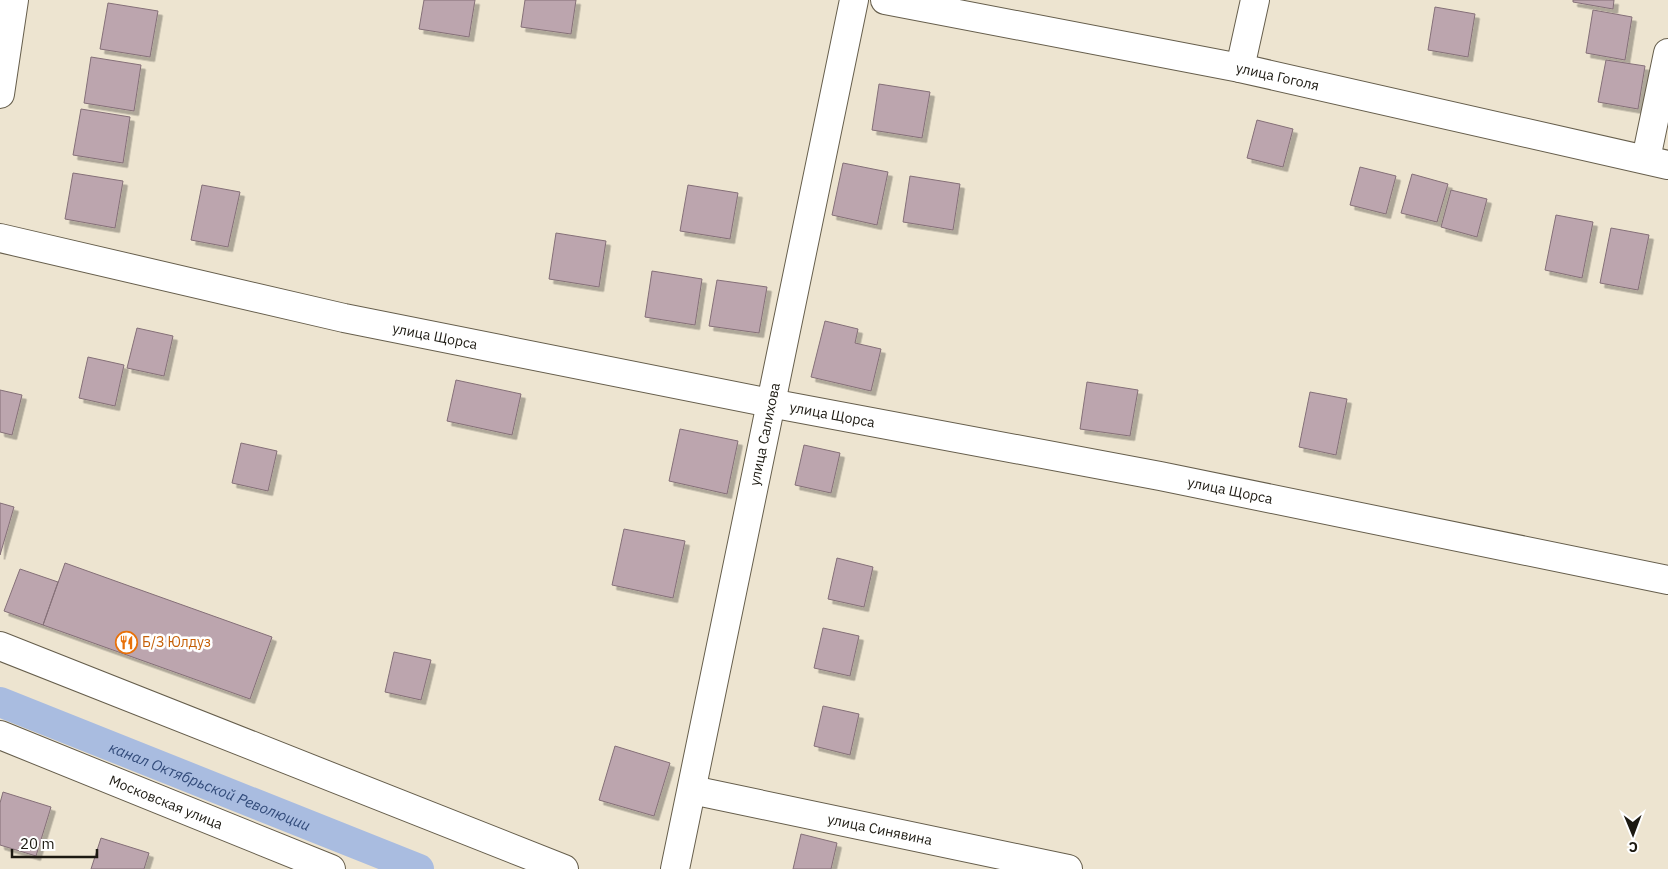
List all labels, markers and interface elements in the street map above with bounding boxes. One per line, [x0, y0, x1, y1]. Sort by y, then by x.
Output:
street label: улица Гоголя [1235, 58, 1321, 95]
street label: улица Щорса [391, 319, 480, 354]
street label: улица Салихова [745, 381, 784, 487]
street label: улица Щорса [788, 398, 877, 432]
street label: улица Щорса [1186, 473, 1275, 508]
restaurant icon: Б/З Юлдуз [114, 630, 138, 654]
place label: Б/З Юлдуз [142, 633, 211, 651]
water label: канал Октябрьской Революции [106, 737, 313, 834]
street label: Московская улица [106, 771, 226, 833]
north arrow [1608, 809, 1658, 859]
street label: улица Синявина [826, 810, 934, 849]
scale bar [12, 826, 98, 858]
text: 20 m [20, 834, 55, 853]
text: С [1629, 838, 1638, 856]

